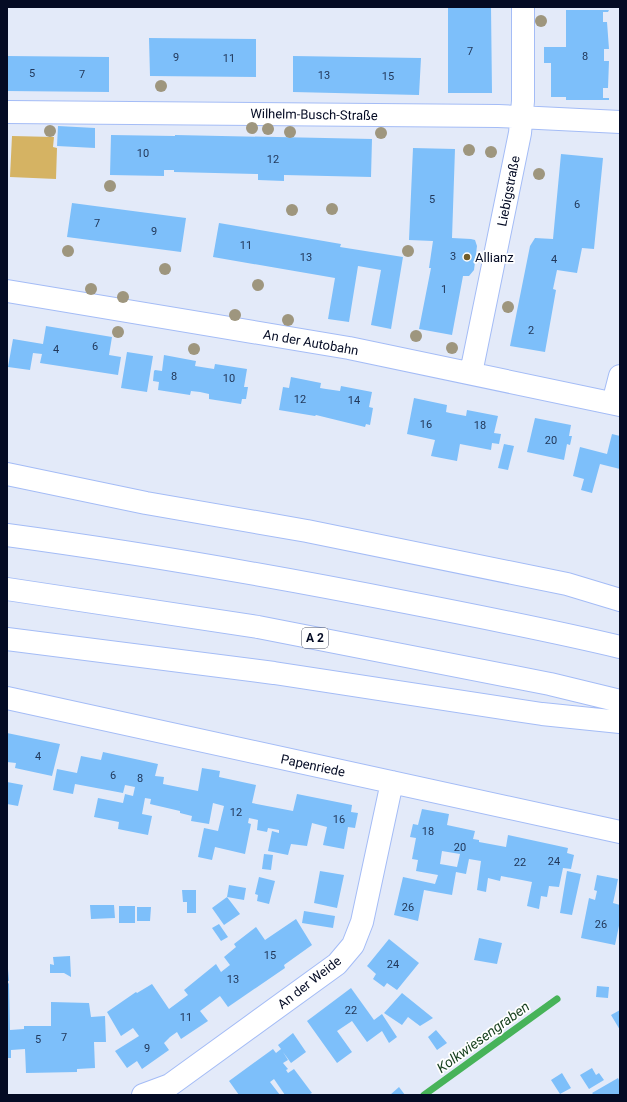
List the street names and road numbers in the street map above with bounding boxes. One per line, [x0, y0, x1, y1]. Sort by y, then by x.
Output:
street label: Wilhelm-Busch-Straße [250, 106, 378, 123]
street label: Liebigstraße [494, 154, 523, 228]
street label: An der Autobahn [262, 327, 360, 358]
road number: A 2 [302, 628, 328, 648]
street label: Papenriede [279, 751, 346, 780]
street label: An der Weide [275, 953, 344, 1012]

